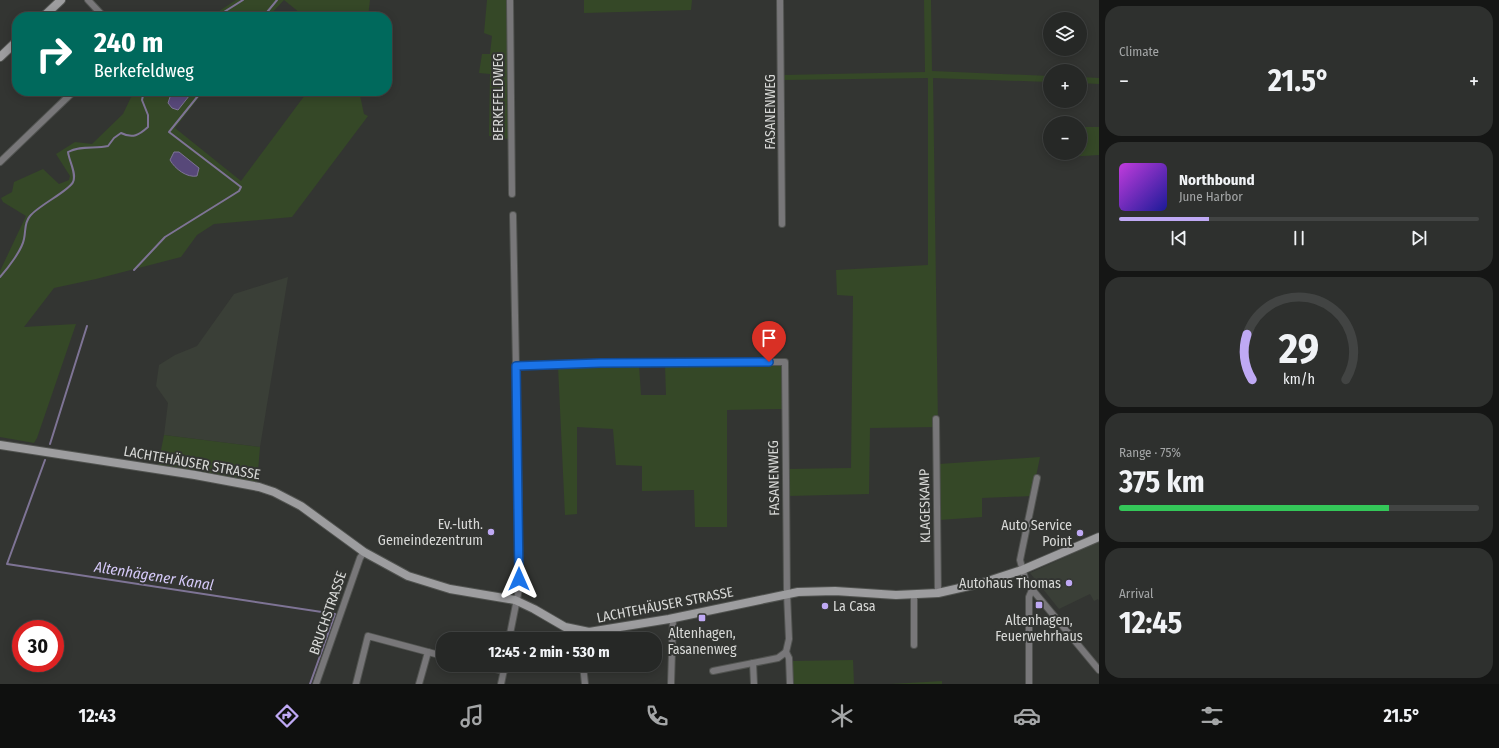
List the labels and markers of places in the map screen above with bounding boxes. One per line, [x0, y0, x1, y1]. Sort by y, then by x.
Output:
pin [752, 321, 786, 362]
place label: Ev.-luth. Gemeindezentrum [378, 516, 483, 549]
place label: Auto Service Point [1001, 517, 1072, 550]
marker: Ev.-luth. Gemeindezentrum [486, 527, 496, 537]
marker: Auto Service Point [1075, 528, 1085, 538]
place label: Autohaus Thomas [959, 575, 1061, 592]
marker: Autohaus Thomas [1064, 578, 1074, 588]
place label: La Casa [833, 598, 876, 615]
marker: Altenhagen, Feuerwehrhaus [1034, 600, 1044, 610]
marker: La Casa [820, 601, 830, 611]
place label: Altenhagen, Feuerwehrhaus [995, 612, 1083, 645]
marker: Altenhagen, Fasanenweg [697, 613, 707, 623]
place label: Altenhagen, Fasanenweg [667, 625, 737, 658]

